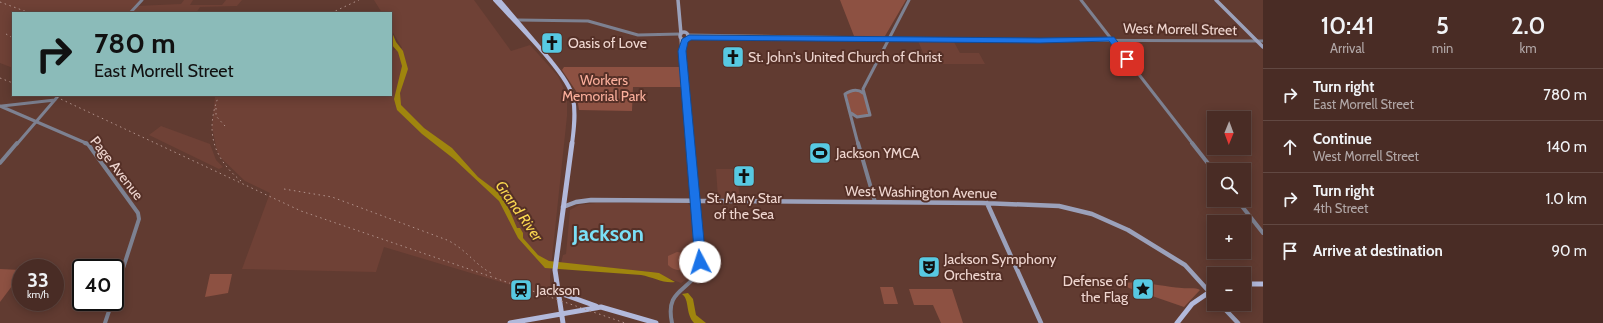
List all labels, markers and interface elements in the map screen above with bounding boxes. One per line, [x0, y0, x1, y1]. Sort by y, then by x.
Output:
text: 10:41 [1321, 11, 1374, 40]
text: 5 [1436, 11, 1449, 40]
text: 2.0 [1511, 11, 1545, 40]
street label: West Morrell Street [1123, 19, 1237, 39]
text: 780 m [94, 26, 176, 60]
icon: right [28, 28, 80, 80]
church icon: Oasis of Love [539, 30, 565, 56]
place label: Oasis of Love [568, 34, 647, 52]
text: Arrival [1330, 40, 1365, 56]
text: min [1432, 40, 1453, 56]
text: km [1519, 40, 1537, 56]
pin [1110, 42, 1144, 76]
church icon: St. John's United Church of Christ [720, 44, 746, 70]
place label: St. John's United Church of Christ [748, 48, 942, 66]
icon: arrive [1116, 48, 1138, 70]
text: East Morrell Street [94, 60, 234, 82]
park label: Workers Memorial Park [562, 71, 647, 105]
text: Turn right [1313, 78, 1374, 96]
icon: right [1279, 84, 1301, 106]
text: 780 m [1543, 86, 1587, 104]
text: East Morrell Street [1313, 96, 1414, 112]
north arrow [1207, 111, 1251, 155]
map controls [1207, 111, 1251, 311]
text: Continue [1313, 130, 1372, 148]
street label: Page Avenue [86, 132, 148, 204]
icon: ahead [1279, 136, 1301, 158]
text: 140 m [1546, 138, 1587, 156]
sports icon: Jackson YMCA [807, 140, 833, 166]
place label: Jackson YMCA [835, 144, 920, 162]
text: West Morrell Street [1313, 148, 1419, 164]
church icon: St. Mary Star of the Sea [731, 163, 757, 189]
button: search [1207, 163, 1251, 207]
water label: Grand River [492, 177, 547, 246]
street label: West Washington Avenue [845, 182, 997, 202]
text: Turn right [1313, 182, 1374, 200]
icon: right [1279, 188, 1301, 210]
place label: St. Mary Star of the Sea [706, 189, 782, 223]
text: 1.0 km [1546, 190, 1587, 208]
text: 4th Street [1313, 200, 1368, 216]
button: + [1207, 215, 1251, 259]
district label: Jackson [571, 220, 644, 247]
icon: arrive [1279, 240, 1301, 262]
position arrow [679, 241, 721, 283]
text: Arrive at destination [1313, 242, 1443, 260]
text: 90 m [1551, 242, 1587, 260]
place label: Jackson Symphony Orchestra [943, 250, 1056, 284]
theatre icon: Jackson Symphony Orchestra [916, 254, 942, 280]
speed limit sign: 40 [72, 259, 124, 311]
button: − [1207, 267, 1251, 311]
text: 33 [27, 268, 49, 292]
place label: Defense of the Flag [1063, 272, 1129, 306]
place icon: Defense of the Flag [1130, 276, 1156, 302]
station icon: Jackson [508, 277, 534, 303]
place label: Jackson [535, 281, 580, 299]
text: km/h [27, 288, 49, 301]

